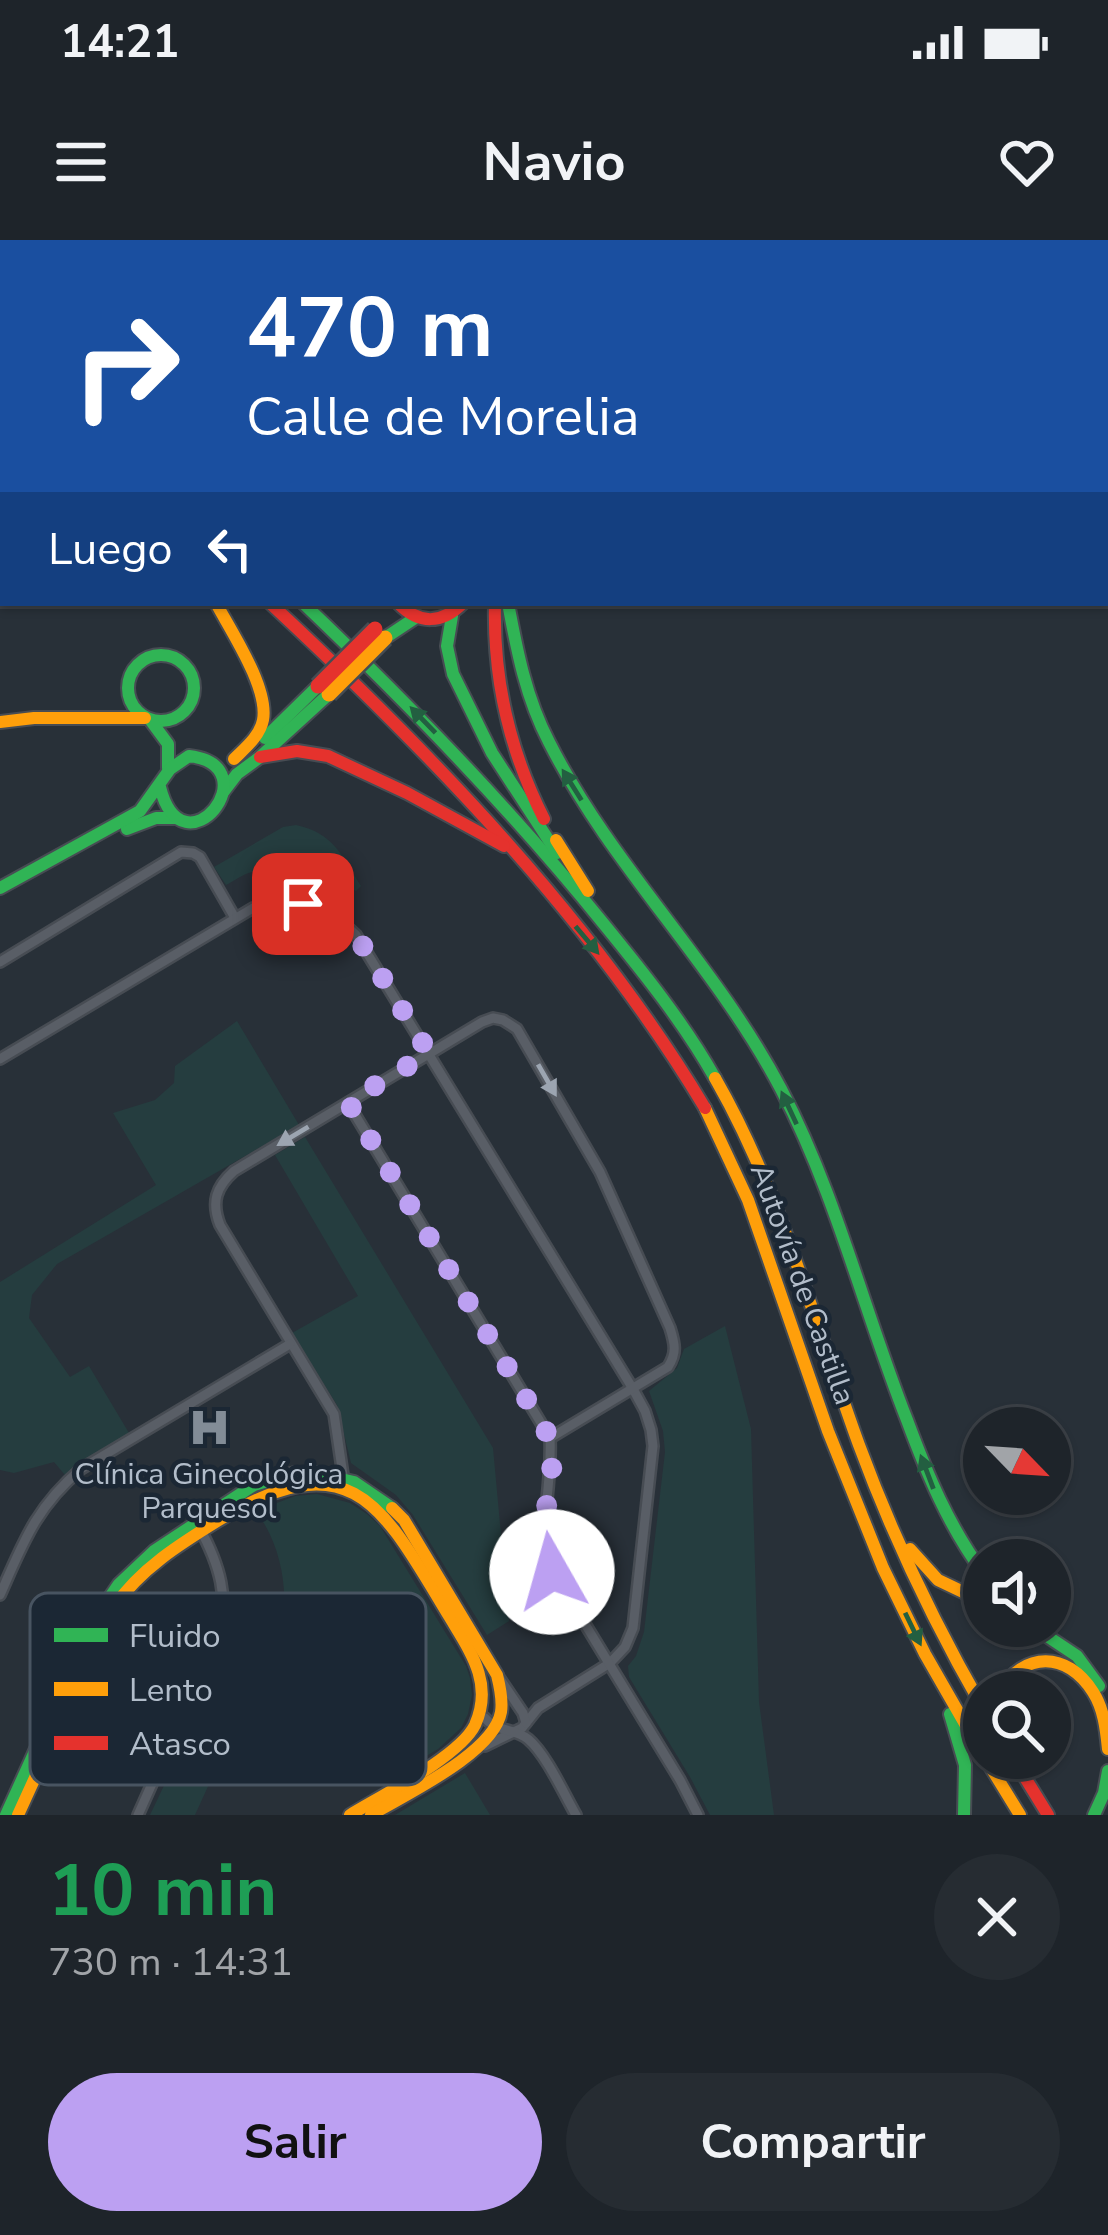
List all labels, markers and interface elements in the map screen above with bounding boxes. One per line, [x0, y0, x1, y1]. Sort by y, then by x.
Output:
text: 14:21 [60, 12, 179, 73]
text: Navio [483, 125, 626, 199]
icon: menu [48, 129, 114, 195]
icon: heart [994, 129, 1060, 195]
text: 470 m [246, 271, 494, 386]
icon: right [48, 288, 204, 444]
text: Calle de Morelia [246, 380, 640, 454]
icon: left [197, 516, 263, 582]
text: Luego [48, 519, 173, 580]
one-way arrow [410, 706, 438, 735]
one-way arrow [562, 768, 583, 802]
pin [252, 853, 354, 955]
icon: arrive [270, 871, 336, 937]
one-way arrow [573, 925, 599, 955]
one-way arrow [535, 1063, 556, 1097]
one-way arrow [779, 1090, 799, 1125]
one-way arrow [276, 1125, 310, 1146]
street label: Autovía de Castilla [740, 1158, 865, 1410]
hospital icon: Clínica Ginecológica Parquesol [186, 1405, 232, 1451]
north arrow [963, 1407, 1071, 1515]
map controls [963, 1407, 1071, 1779]
place label: Clínica Ginecológica Parquesol [74, 1454, 344, 1529]
one-way arrow [916, 1454, 935, 1490]
position arrow [489, 1509, 615, 1635]
button: sound [963, 1539, 1071, 1647]
legend [30, 1593, 426, 1785]
one-way arrow [903, 1612, 923, 1647]
text: Fluido [129, 1614, 221, 1659]
text: Lento [129, 1668, 213, 1713]
button: search [963, 1671, 1071, 1779]
text: Atasco [129, 1722, 231, 1767]
text: 10 min [48, 1842, 277, 1940]
button: close [934, 1854, 1060, 1980]
text: 730 m · 14:31 [48, 1936, 293, 1989]
button: Salir [48, 2073, 542, 2211]
button: Compartir [566, 2073, 1060, 2211]

